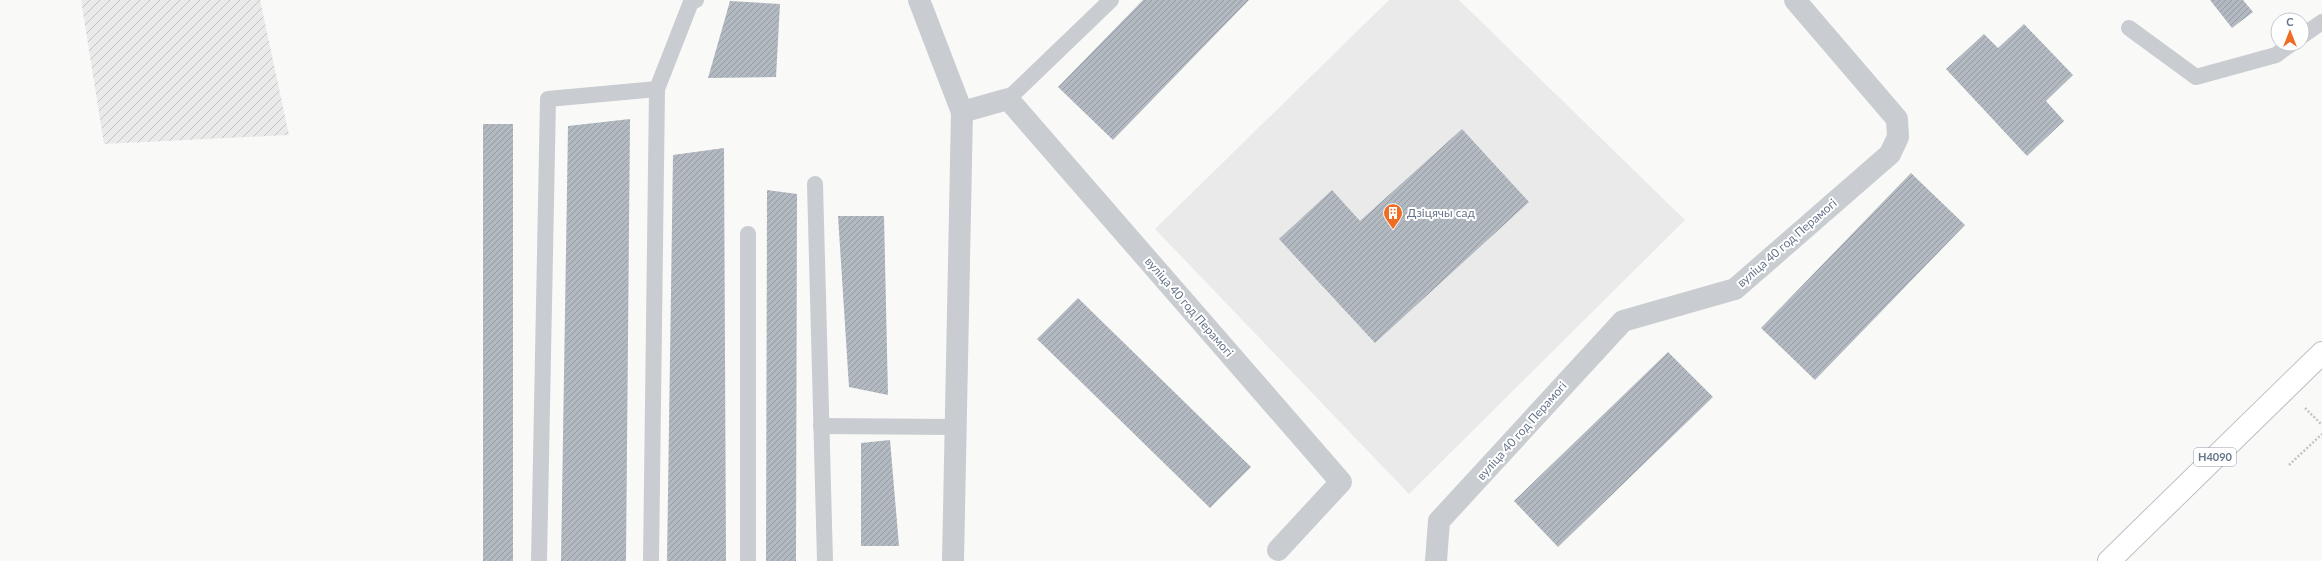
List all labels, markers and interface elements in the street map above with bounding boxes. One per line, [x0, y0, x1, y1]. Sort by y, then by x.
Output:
north arrow [2270, 12, 2310, 52]
text: С [2286, 15, 2294, 28]
street label: вуліца 40 год Перамогі [1734, 195, 1840, 290]
building icon: Дзіцячы сад [1382, 202, 1404, 230]
place label: Дзіцячы сад [1407, 205, 1475, 220]
street label: вуліца 40 год Перамогі [1142, 254, 1237, 360]
street label: вуліца 40 год Перамогі [1474, 378, 1570, 483]
road number: Н4090 [2194, 448, 2236, 466]

